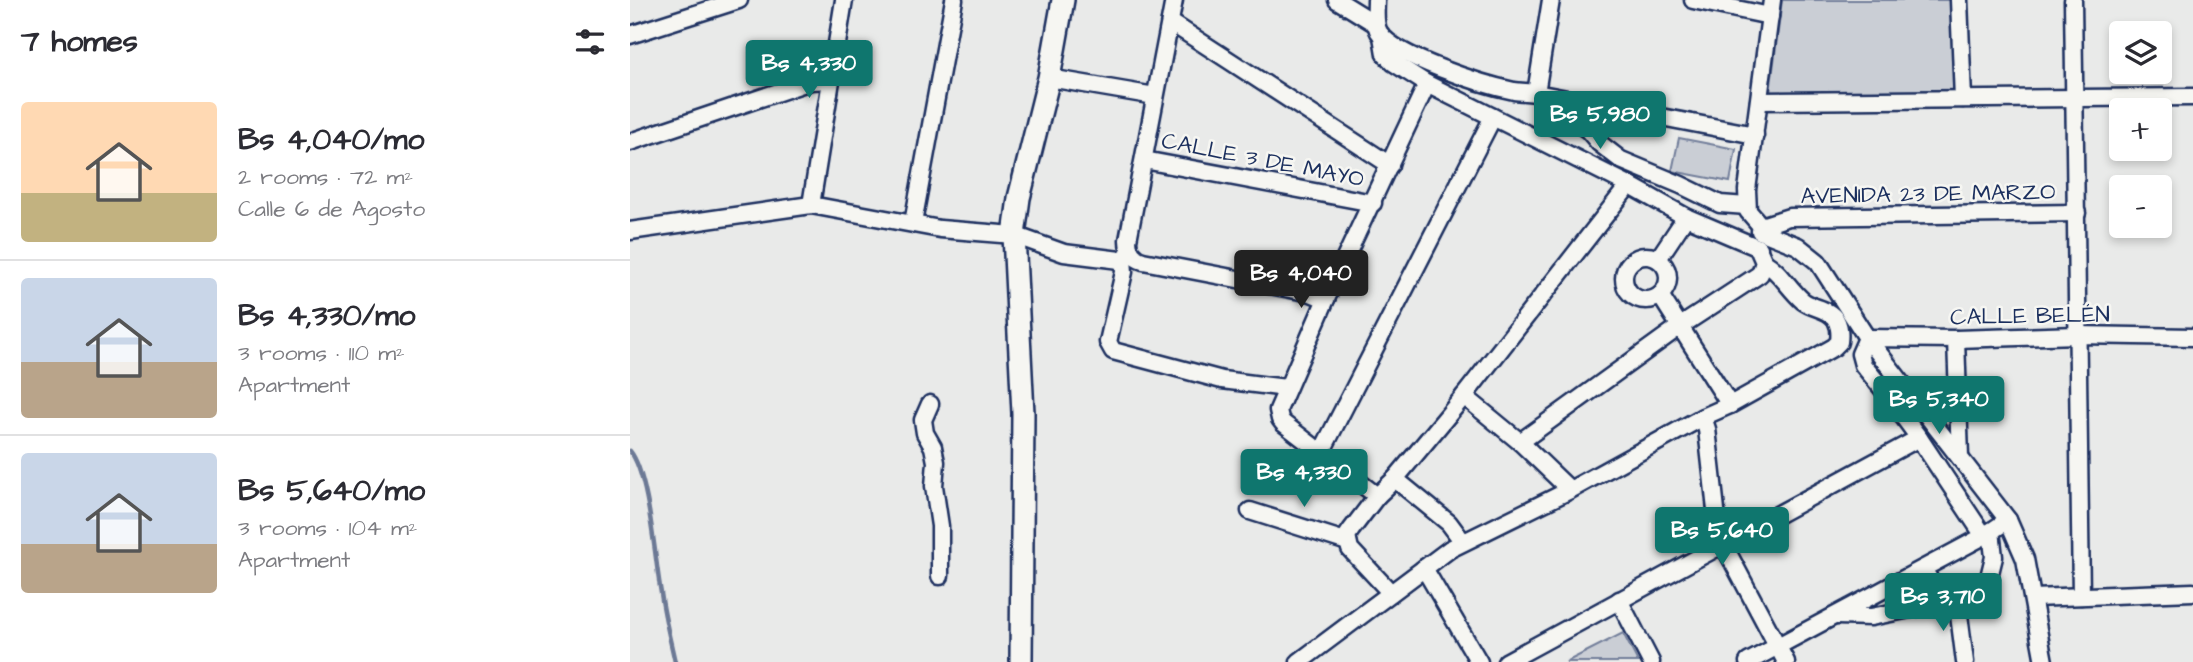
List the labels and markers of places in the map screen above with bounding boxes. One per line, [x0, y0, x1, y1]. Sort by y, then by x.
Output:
pin: Bs 4,330 [737, 41, 881, 100]
pin: Bs 5,980 [1528, 92, 1672, 151]
pin: Bs 4,040 [1229, 250, 1373, 310]
pin: Bs 5,340 [1867, 376, 2011, 436]
pin: Bs 4,330 [1232, 449, 1376, 509]
pin: Bs 5,640 [1650, 508, 1794, 567]
pin: Bs 3,710 [1871, 574, 2015, 633]

